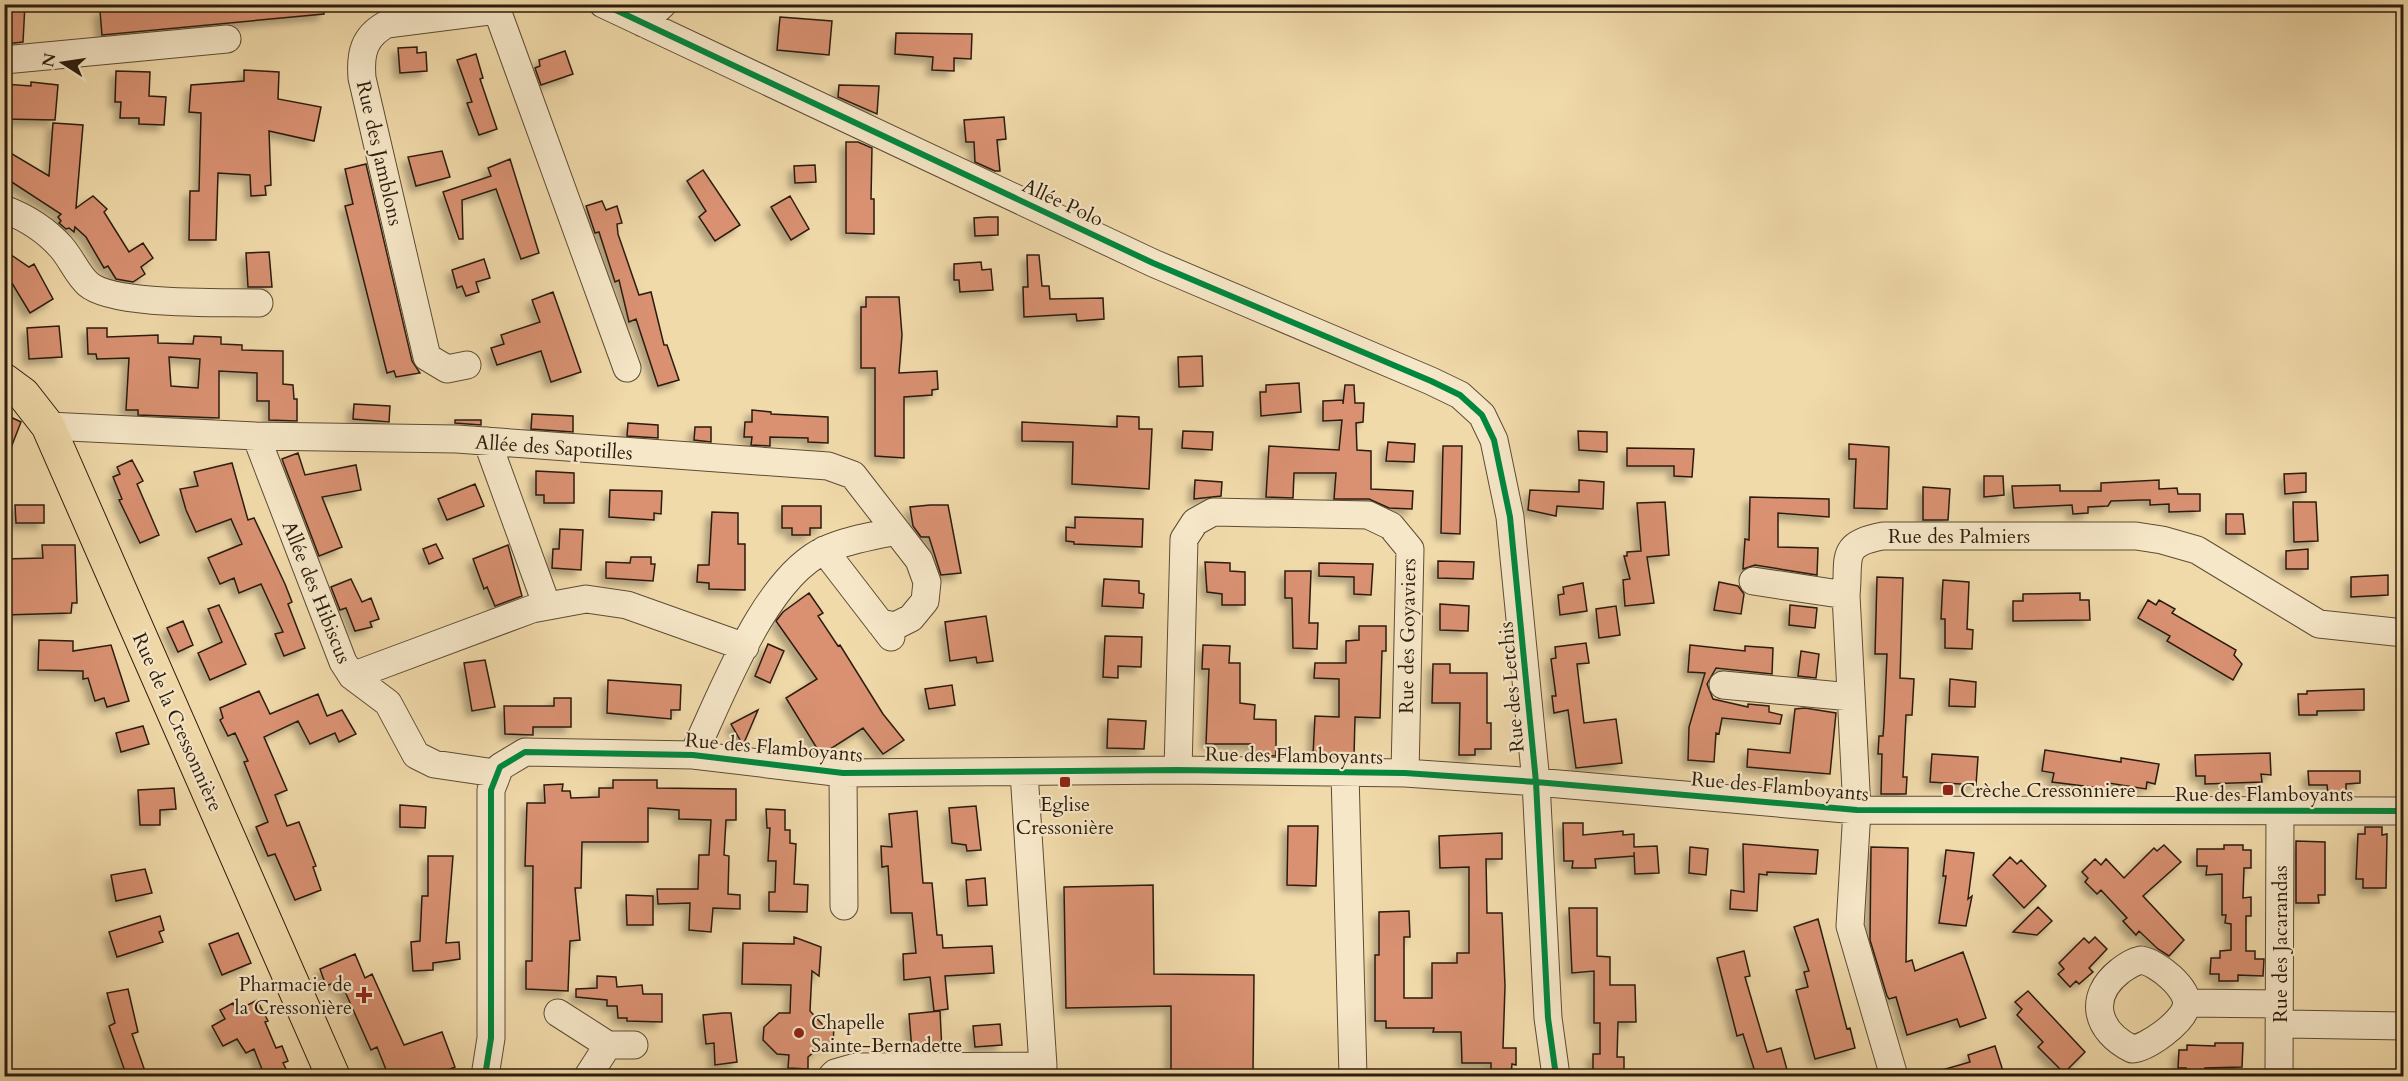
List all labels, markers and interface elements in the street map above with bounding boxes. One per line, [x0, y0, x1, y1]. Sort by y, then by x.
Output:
north arrow [33, 33, 93, 93]
text: N [37, 51, 62, 69]
street label: Rue des Jamblons [350, 78, 409, 228]
street label: Allée Polo [1018, 172, 1108, 233]
street label: Allée des Sapotilles [474, 429, 634, 466]
street label: Allée des Hibiscus [276, 517, 358, 668]
street label: Rue des Palmiers [1888, 523, 2030, 550]
street label: Rue des Goyaviers [1393, 558, 1422, 714]
street label: Rue des Letchis [1492, 621, 1531, 753]
street label: Rue de la Cressonnière [126, 628, 229, 816]
street label: Rue des Flamboyants [684, 726, 864, 769]
street label: Rue des Flamboyants [1205, 740, 1383, 771]
street label: Rue des Flamboyants [1690, 765, 1870, 808]
marker: Eglise Cressonière [1058, 775, 1072, 789]
place label: Crèche Cressonniere [1960, 777, 2136, 804]
street label: Rue des Flamboyants [2175, 781, 2353, 808]
marker: Crèche Cressonniere [1941, 783, 1955, 797]
place label: Eglise Cressonière [1016, 791, 1114, 841]
street label: Rue des Jacarandas [2267, 865, 2294, 1023]
place label: Pharmacie de la Cressonière [235, 971, 352, 1021]
marker: Pharmacie de la Cressonière [357, 988, 371, 1002]
place label: Chapelle Sainte-Bernadette [811, 1009, 962, 1059]
marker: Chapelle Sainte-Bernadette [792, 1026, 806, 1040]

